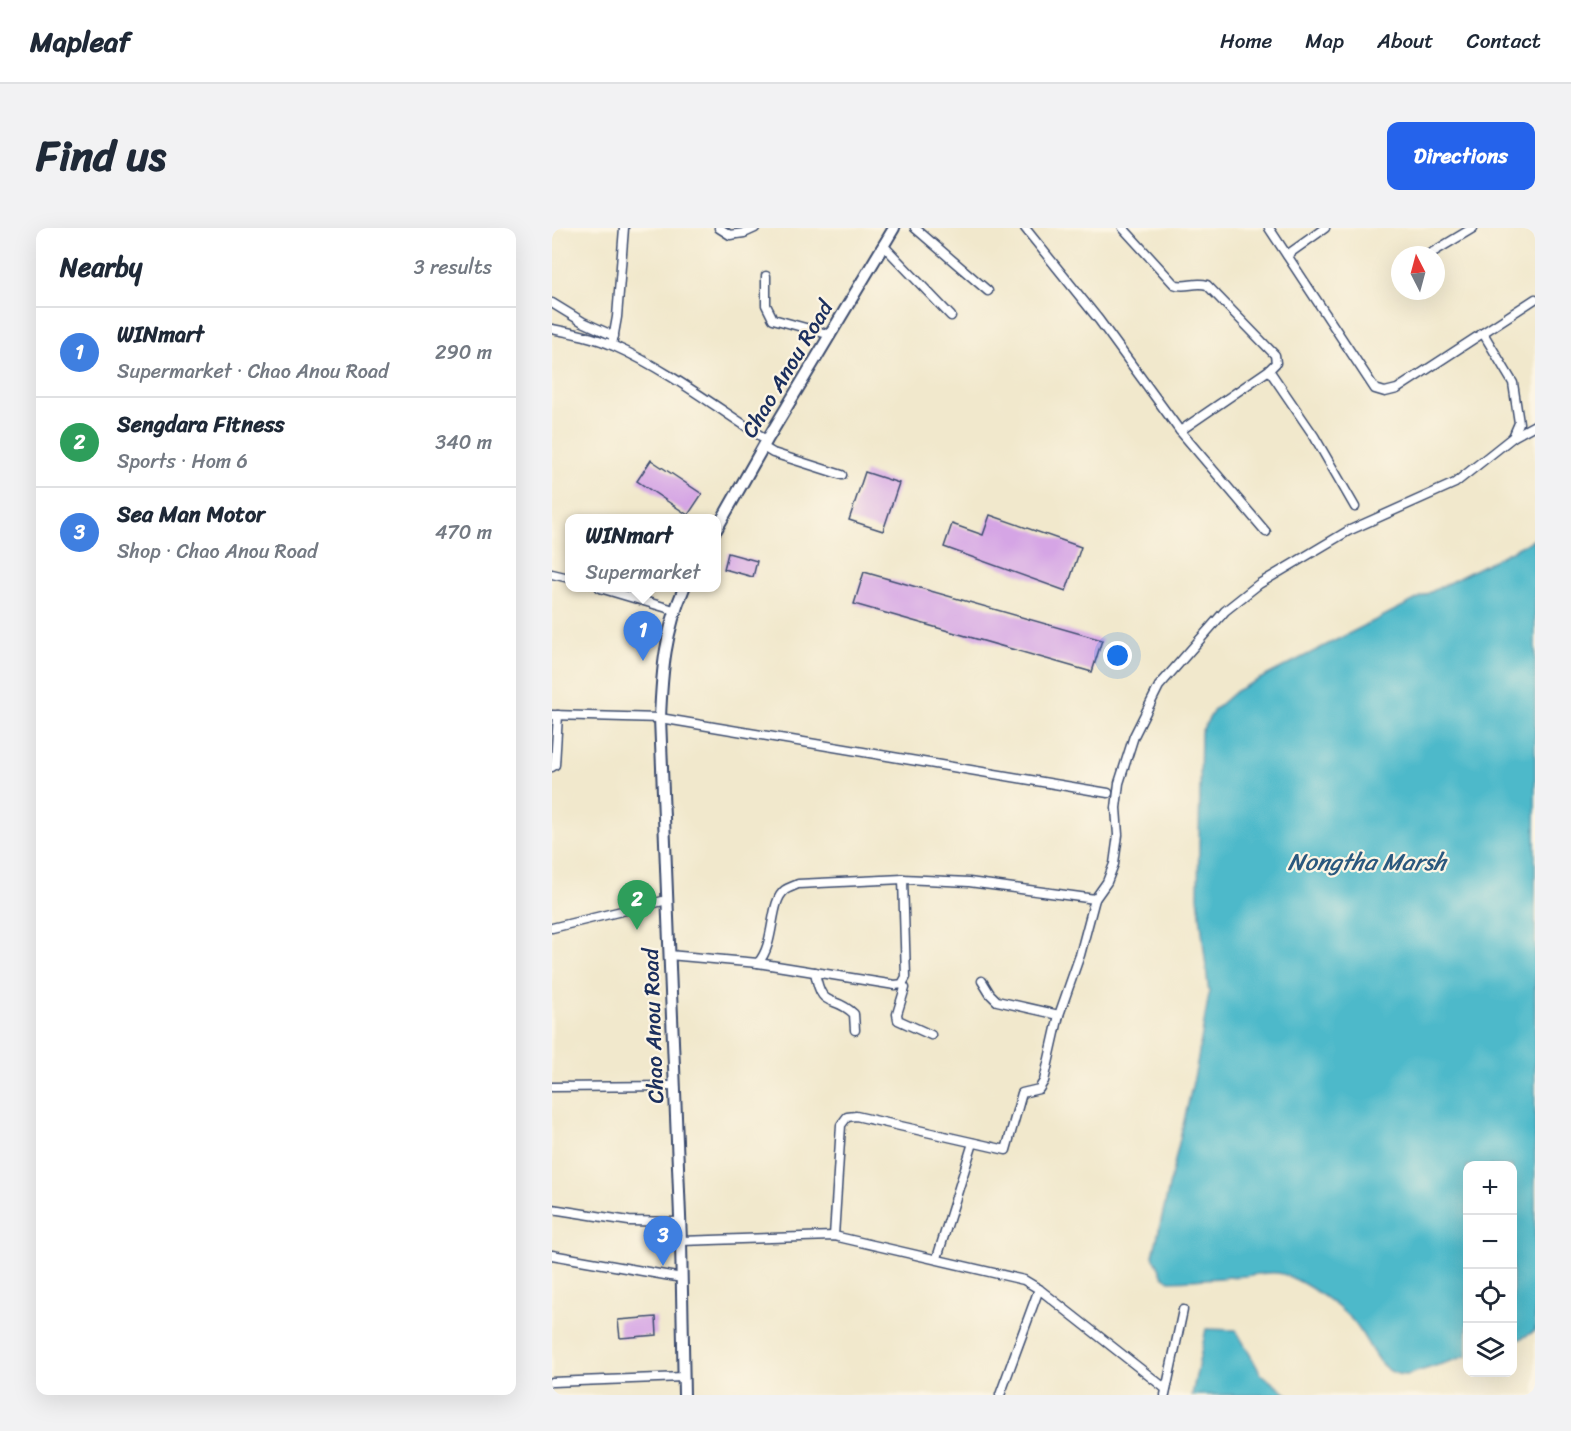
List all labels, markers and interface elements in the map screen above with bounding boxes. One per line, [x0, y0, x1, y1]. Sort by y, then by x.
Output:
text: Mapleaf [30, 17, 130, 66]
text: Home [1220, 22, 1272, 60]
text: Map [1305, 22, 1344, 60]
text: About [1377, 22, 1434, 60]
text: Contact [1467, 22, 1541, 60]
text: Find us [36, 119, 166, 193]
button: Directions [1387, 122, 1535, 190]
text: Nearby [60, 244, 142, 290]
north arrow [1391, 246, 1445, 300]
text: 3 results [414, 250, 492, 285]
street label: Chao Anou Road [730, 291, 844, 446]
text: WINmart [117, 315, 204, 354]
text: 1 [75, 335, 84, 370]
text: 290 m [435, 335, 492, 370]
text: Supermarket · Chao Anou Road [117, 354, 389, 389]
text: Sengdara Fitness [117, 405, 285, 444]
text: 2 [74, 425, 85, 460]
text: 340 m [435, 425, 492, 460]
text: Sports · Hom 6 [117, 444, 248, 479]
text: Sea Man Motor [117, 495, 265, 534]
popup [565, 514, 721, 592]
text: 3 [74, 515, 85, 550]
text: 470 m [435, 515, 492, 550]
text: WINmart [586, 516, 673, 555]
text: Shop · Chao Anou Road [117, 534, 317, 569]
text: Supermarket [586, 555, 700, 590]
pin: 1 [624, 612, 662, 661]
your location [1103, 641, 1132, 670]
water label: Nongtha Marsh [1288, 841, 1449, 883]
pin: 2 [618, 880, 656, 930]
street label: Chao Anou Road [631, 946, 675, 1104]
map controls [1463, 1161, 1517, 1377]
button: + [1463, 1161, 1517, 1215]
button: − [1463, 1215, 1517, 1269]
pin: 3 [644, 1216, 682, 1266]
button: locate [1463, 1269, 1517, 1323]
button: layers [1463, 1323, 1517, 1377]

